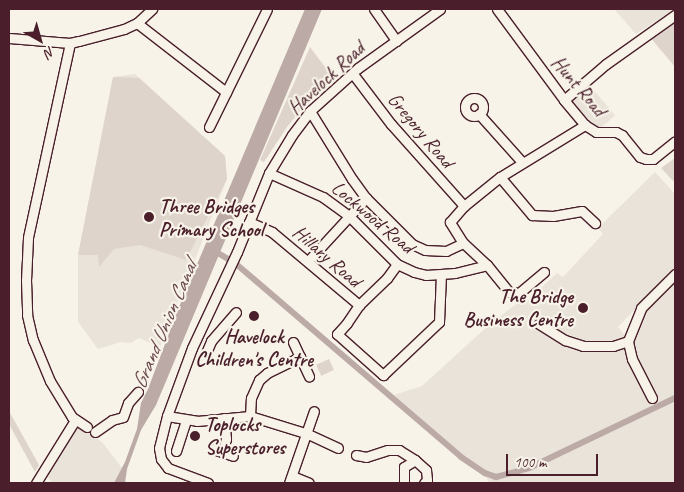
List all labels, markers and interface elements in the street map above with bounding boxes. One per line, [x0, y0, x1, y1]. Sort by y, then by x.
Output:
north arrow [15, 15, 65, 65]
street label: Havelock Road [283, 36, 369, 120]
text: N [41, 43, 58, 62]
street label: Hunt Road [546, 51, 612, 121]
street label: Gregory Road [383, 88, 459, 172]
street label: Lockwood Road [327, 175, 419, 259]
place label: Three Bridges Primary School [159, 194, 263, 241]
marker: Three Bridges Primary School [143, 211, 155, 223]
street label: Hillary Road [288, 220, 366, 292]
water label: Grand Union Canal [126, 258, 202, 392]
place label: The Bridge Business Centre [464, 284, 573, 331]
marker: The Bridge Business Centre [577, 302, 589, 314]
marker: Havelock Children's Centre [248, 310, 260, 322]
place label: Havelock Children's Centre [195, 324, 313, 371]
place label: Toplocks Superstores [205, 412, 285, 459]
marker: Toplocks Superstores [189, 430, 201, 442]
scale bar [509, 444, 602, 476]
text: 100 m [514, 453, 546, 472]

